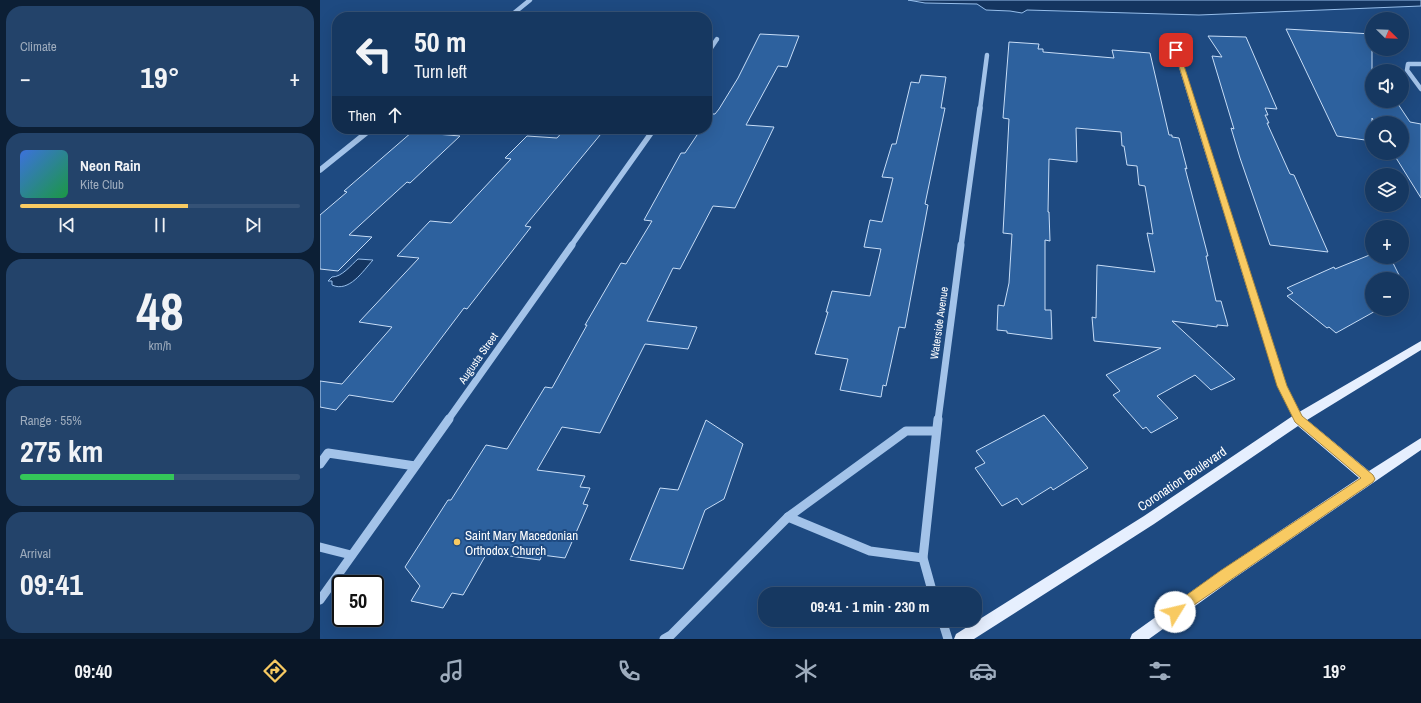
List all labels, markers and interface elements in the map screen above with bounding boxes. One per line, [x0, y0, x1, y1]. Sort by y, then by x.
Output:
north arrow [1365, 12, 1409, 56]
map controls [1365, 12, 1409, 316]
text: 50 m [414, 23, 466, 61]
icon: left [348, 28, 400, 80]
pin [1159, 33, 1193, 67]
text: Climate [20, 38, 57, 55]
icon: arrive [1165, 39, 1187, 61]
text: 19° [140, 57, 180, 97]
text: Turn left [414, 59, 467, 84]
text: − [20, 63, 31, 93]
text: + [289, 63, 300, 93]
button: sound [1365, 64, 1409, 108]
icon: ahead [384, 104, 406, 126]
text: Then [348, 105, 376, 126]
button: search [1365, 116, 1409, 160]
text: Neon Rain [80, 155, 141, 176]
button: layers [1365, 168, 1409, 212]
text: Kite Club [80, 176, 124, 193]
icon: previous [56, 214, 78, 236]
icon: pause [149, 214, 171, 236]
icon: next [242, 214, 264, 236]
button: + [1365, 220, 1409, 264]
button: − [1365, 272, 1409, 316]
text: 48 [136, 276, 184, 346]
street label: Waterside Avenue [927, 286, 951, 360]
street label: Augusta Street [455, 329, 501, 387]
text: km/h [148, 337, 172, 354]
text: Range · 55% [20, 412, 82, 429]
text: 275 km [20, 431, 103, 471]
street label: Coronation Boulevard [1134, 443, 1230, 515]
place label: Saint Mary Macedonian Orthodox Church [465, 527, 578, 559]
marker: Saint Mary Macedonian Orthodox Church [452, 537, 462, 547]
text: Arrival [20, 545, 51, 562]
text: 09:41 [20, 564, 83, 604]
speed limit sign: 50 [332, 575, 384, 627]
position arrow [1154, 591, 1196, 633]
text: 09:41 · 1 min · 230 m [811, 596, 929, 617]
icon: directions [261, 657, 289, 685]
icon: music [438, 657, 466, 685]
icon: phone [615, 657, 643, 685]
icon: climate [792, 657, 820, 685]
icon: car [969, 657, 997, 685]
icon: filters [1146, 657, 1174, 685]
text: 09:40 [74, 659, 112, 684]
text: 19° [1323, 659, 1347, 684]

